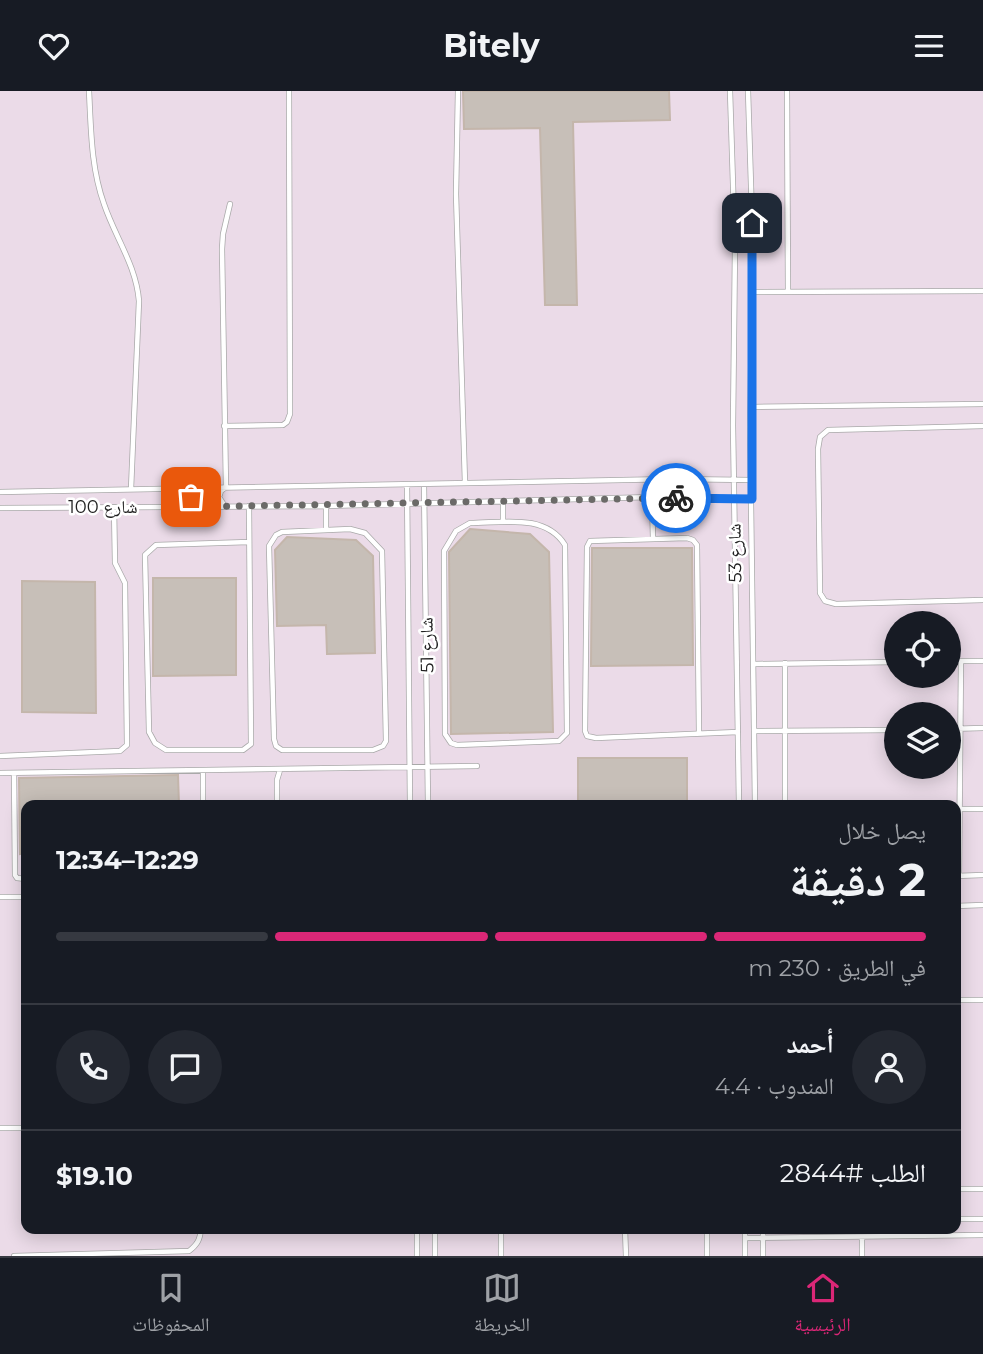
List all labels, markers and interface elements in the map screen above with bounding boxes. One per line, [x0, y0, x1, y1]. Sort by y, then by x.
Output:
text: Bitely [443, 26, 540, 65]
icon: heart [35, 27, 73, 65]
icon: menu [910, 27, 948, 65]
pin [722, 193, 782, 253]
icon: home [733, 204, 771, 242]
courier [641, 463, 711, 533]
pin [161, 467, 221, 527]
icon: bag [172, 478, 210, 516]
icon: bike [657, 479, 695, 517]
street label: شارع 100 [68, 496, 138, 518]
street label: شارع 53 [723, 523, 747, 583]
map controls [884, 611, 961, 779]
button: locate [884, 611, 961, 688]
street label: شارع 51 [416, 617, 438, 673]
button: layers [884, 702, 961, 779]
text: يصل خلال [838, 817, 926, 845]
text: 12:29–12:34 [56, 844, 199, 876]
text: 2 دقيقة [789, 851, 926, 908]
text: في الطريق · 230 m [748, 954, 926, 982]
text: أحمد [786, 1028, 834, 1060]
button: phone [56, 1030, 130, 1104]
button: chat [148, 1030, 222, 1104]
button: person [852, 1030, 926, 1104]
text: المندوب · 4.4 [715, 1072, 834, 1100]
text: الطلب #2844 [780, 1157, 926, 1189]
text: $19.10 [56, 1160, 133, 1192]
tab: المحفوظات [132, 1269, 210, 1343]
tab: الخريطة [474, 1269, 530, 1343]
tab: الرئيسية [794, 1269, 851, 1343]

